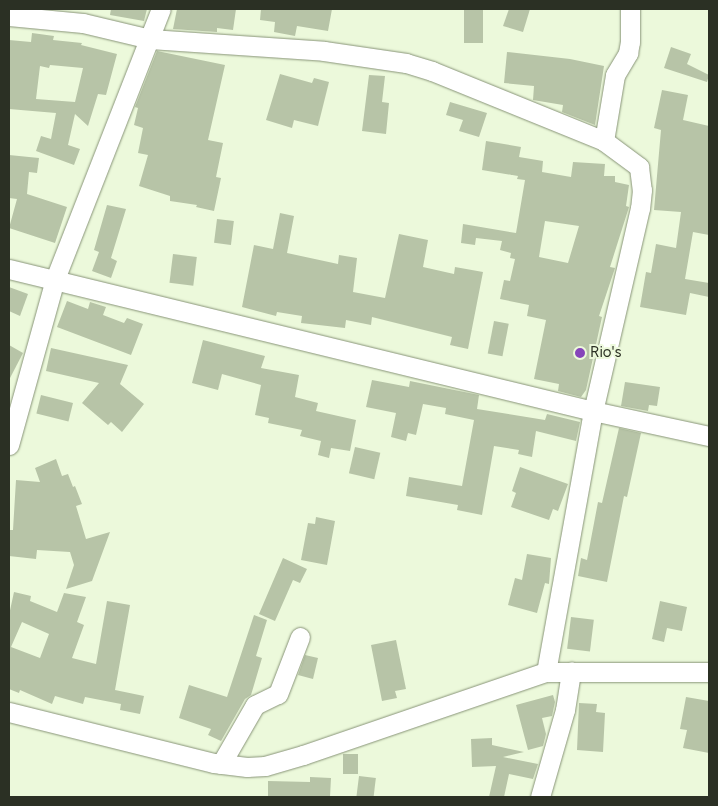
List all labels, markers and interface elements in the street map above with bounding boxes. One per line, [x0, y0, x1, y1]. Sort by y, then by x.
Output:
place label: Rio's [590, 344, 622, 362]
marker: Rio's [574, 347, 586, 359]

